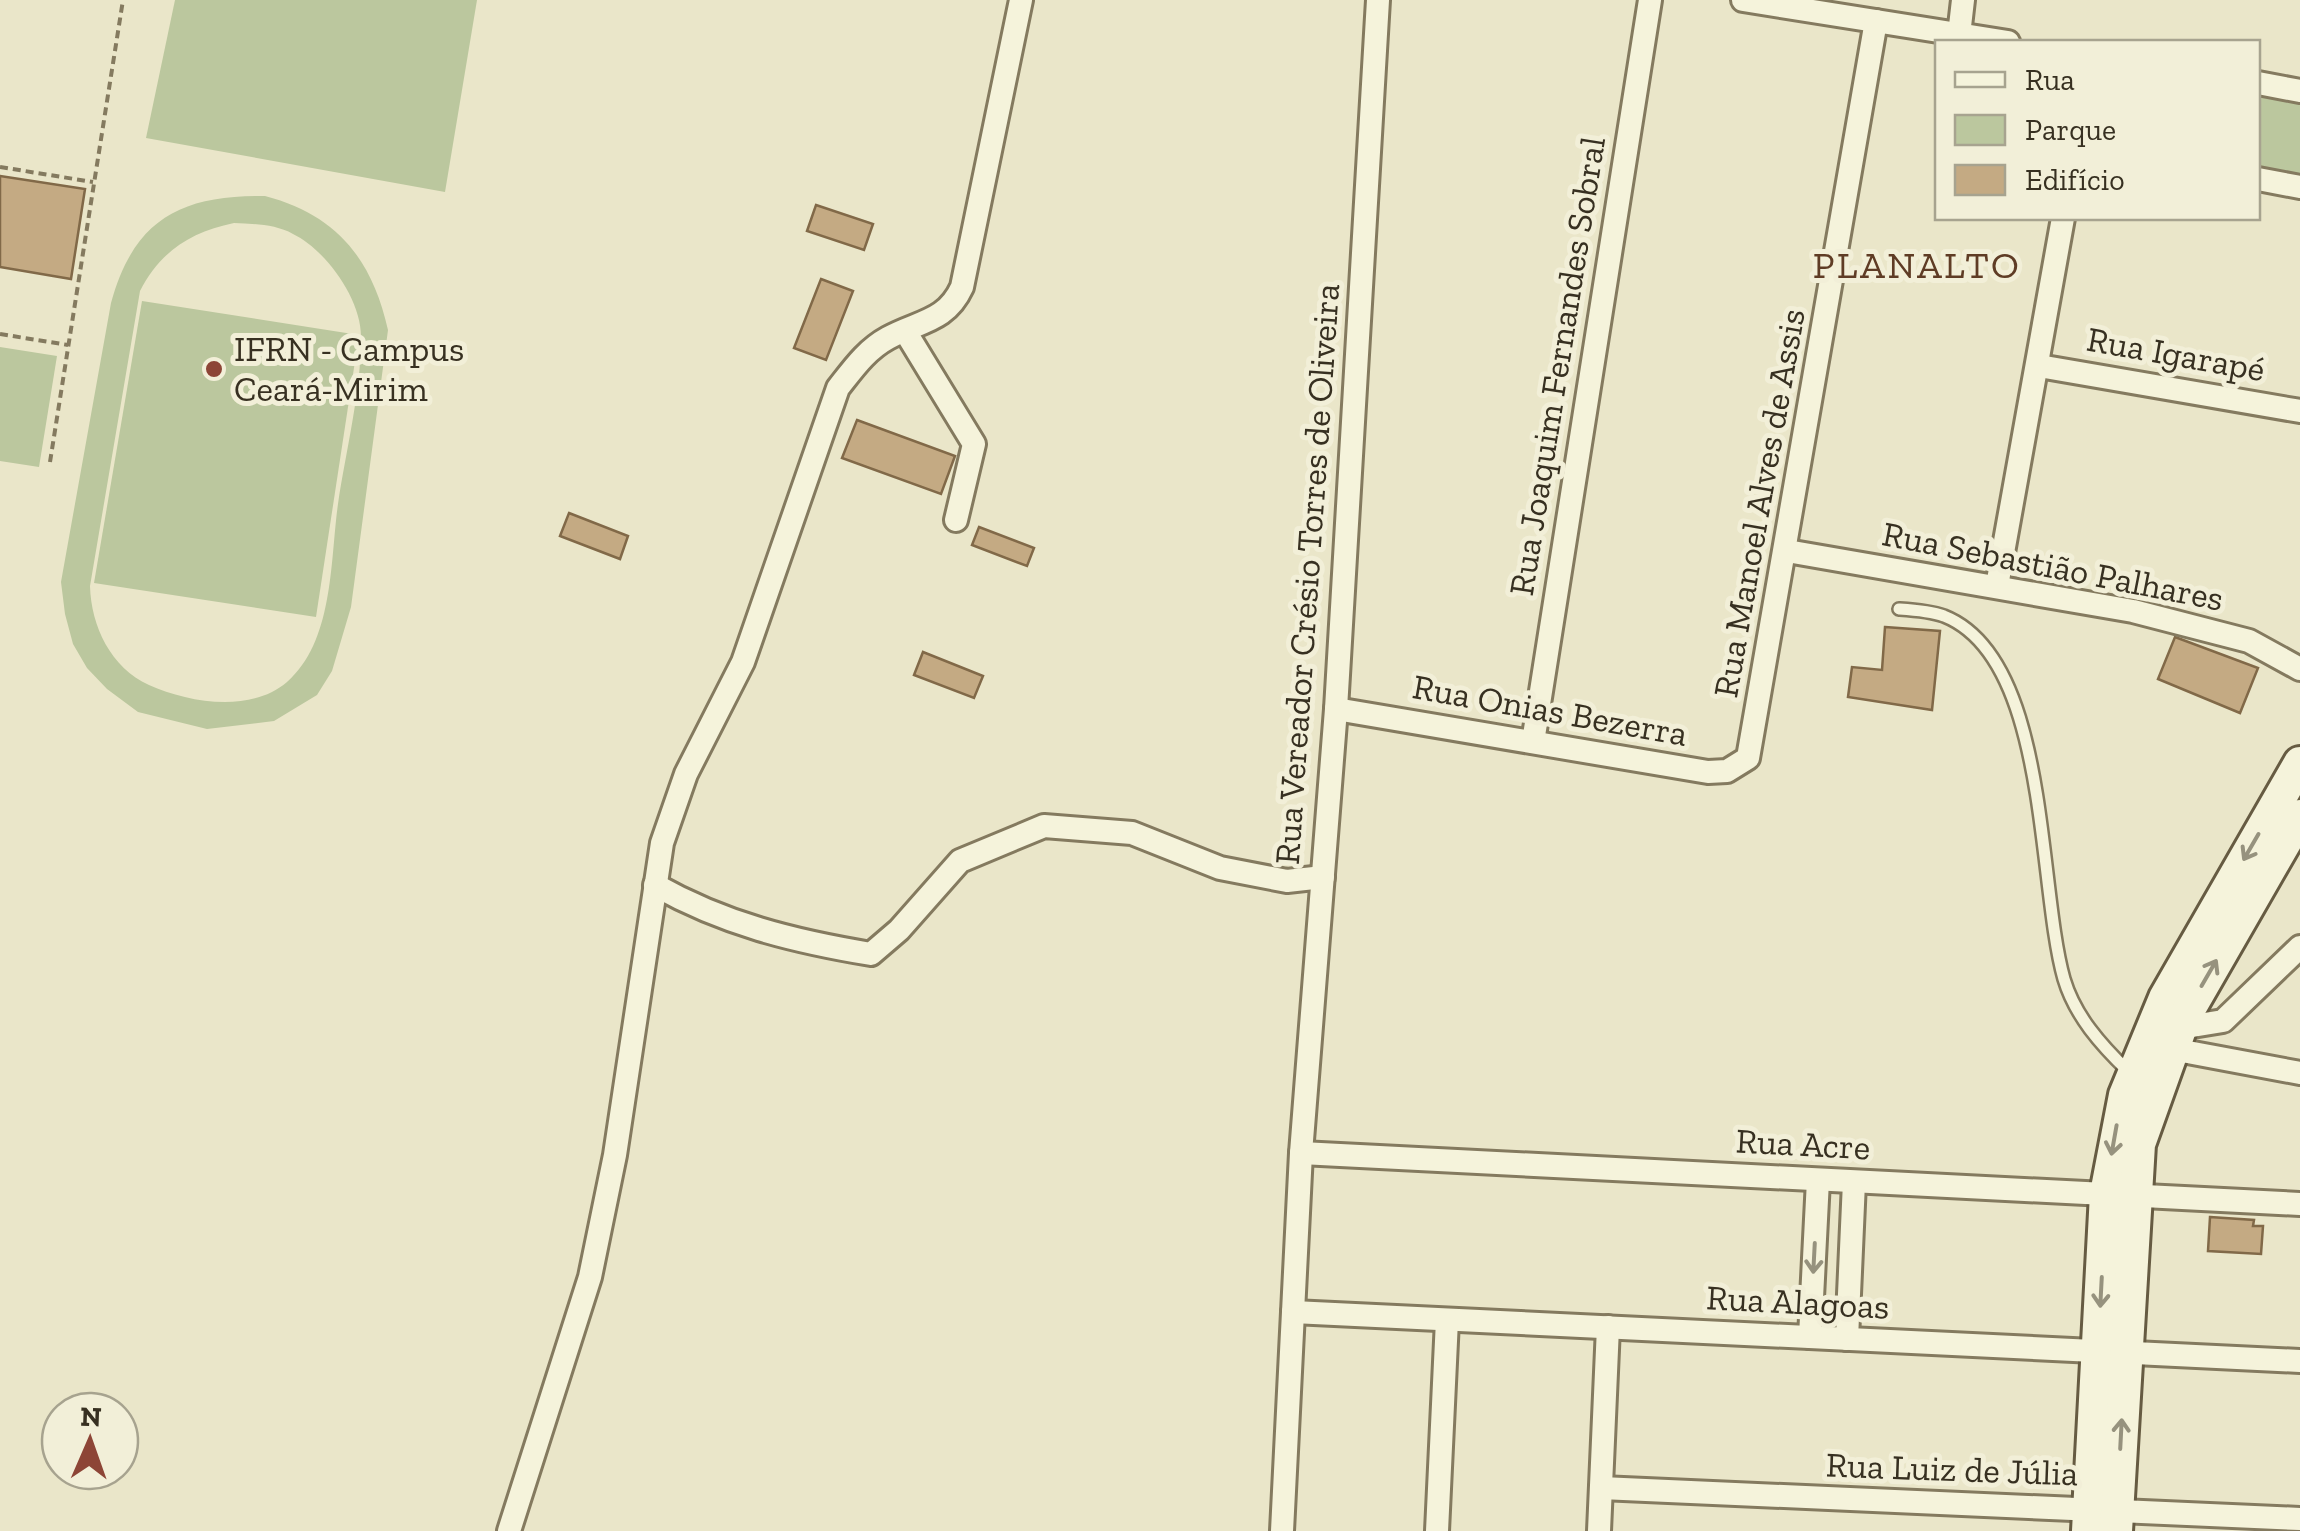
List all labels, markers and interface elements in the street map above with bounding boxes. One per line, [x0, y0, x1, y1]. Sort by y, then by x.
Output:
legend [1935, 40, 2260, 220]
text: Rua [2025, 62, 2075, 98]
text: Parque [2025, 112, 2116, 148]
street label: Rua Joaquim Fernandes Sobral [1500, 134, 1614, 598]
text: Edifício [2025, 162, 2125, 198]
district label: PLANALTO [1813, 242, 2021, 288]
street label: Rua Vereador Crésio Torres de Oliveira [1266, 282, 1348, 866]
street label: Rua Manoel Alves de Assis [1704, 306, 1814, 700]
street label: Rua Igarapé [2084, 318, 2268, 390]
place label: IFRN - Campus Ceará-Mirim [234, 328, 464, 410]
marker: IFRN - Campus Ceará-Mirim [203, 358, 225, 380]
street label: Rua Sebastião Palhares [1879, 512, 2227, 620]
street label: Rua Onias Bezerra [1409, 665, 1691, 755]
one-way arrow [2241, 832, 2261, 862]
one-way arrow [2200, 959, 2220, 988]
street label: Rua Acre [1735, 1120, 1871, 1168]
one-way arrow [2104, 1123, 2123, 1156]
one-way arrow [1804, 1242, 1823, 1274]
one-way arrow [2091, 1275, 2110, 1307]
street label: Rua Alagoas [1705, 1276, 1891, 1328]
north arrow [40, 1391, 140, 1491]
text: N [80, 1400, 102, 1433]
one-way arrow [2112, 1418, 2131, 1450]
street label: Rua Luiz de Júlia [1825, 1444, 2079, 1494]

